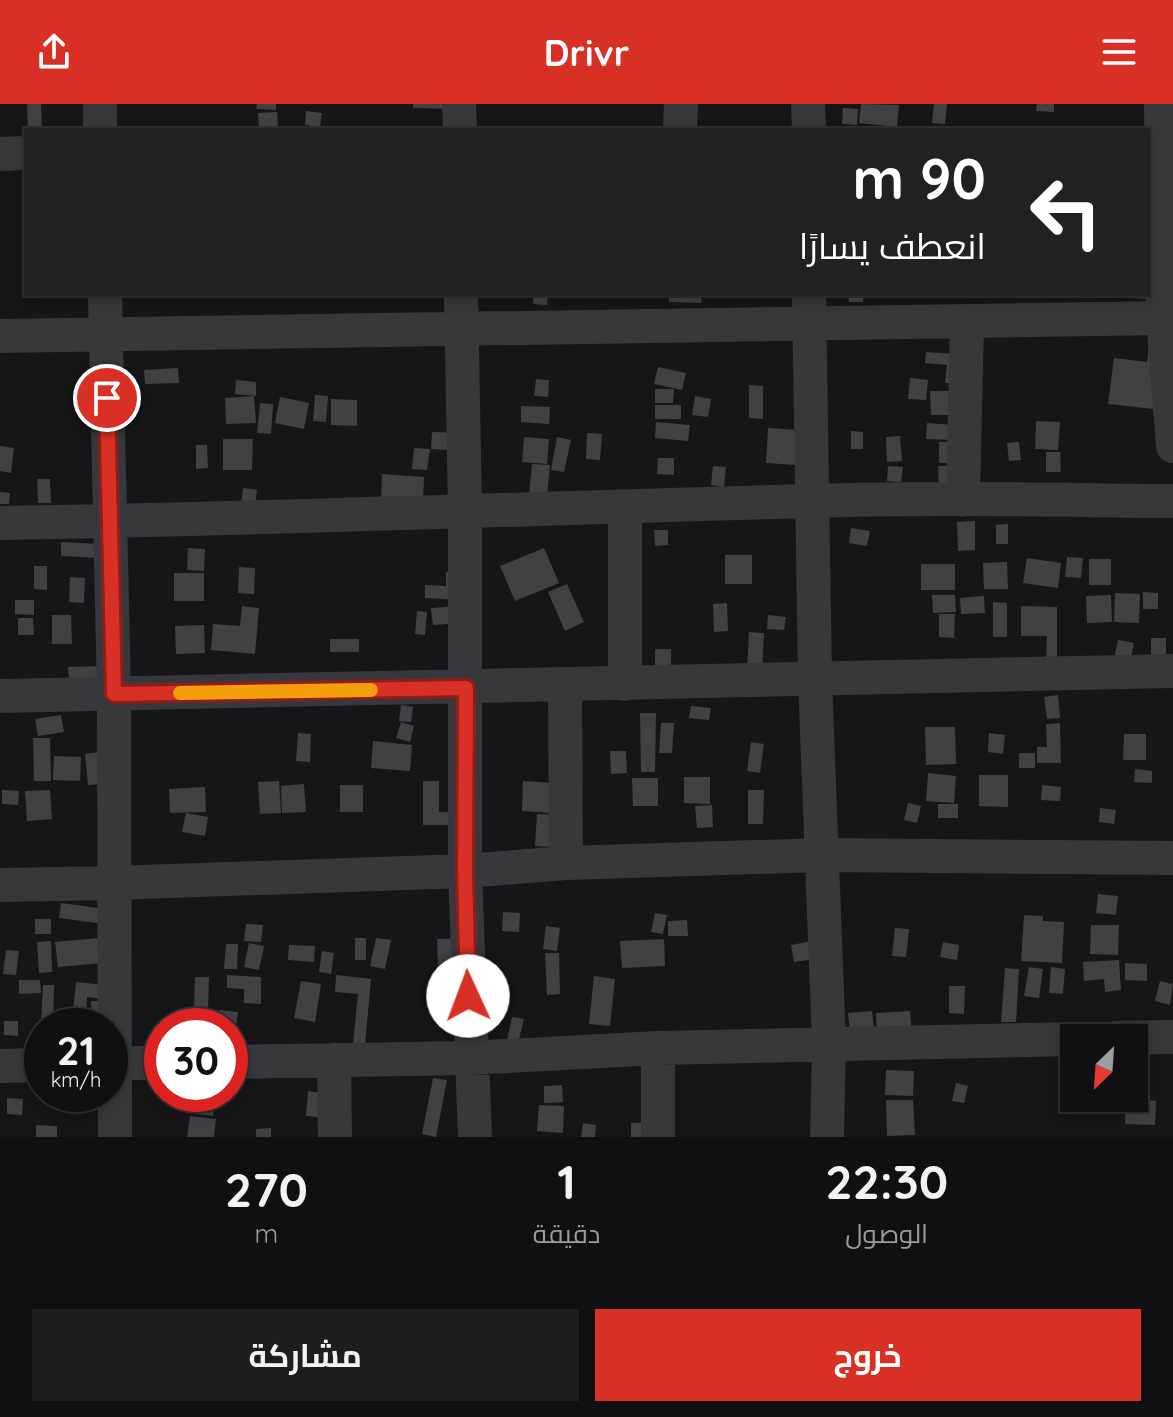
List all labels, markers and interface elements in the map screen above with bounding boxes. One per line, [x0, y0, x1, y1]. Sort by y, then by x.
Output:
icon: share [32, 30, 76, 74]
text: Drivr [544, 30, 629, 75]
icon: menu [1097, 30, 1141, 74]
text: 90 m [852, 143, 986, 213]
icon: left [1014, 160, 1118, 264]
text: انعطف يسارًا [799, 223, 986, 268]
pin [73, 364, 141, 432]
icon: arrive [85, 376, 129, 420]
position arrow [426, 954, 510, 1038]
speed limit sign: 30 [144, 1008, 248, 1112]
north arrow [1060, 1024, 1148, 1112]
map controls [1060, 1024, 1148, 1112]
text: 21 [57, 1025, 95, 1075]
text: km/h [51, 1067, 101, 1092]
text: 1 [557, 1151, 576, 1211]
text: 22:30 [825, 1151, 948, 1211]
text: 270 [225, 1159, 308, 1219]
text: m [255, 1217, 278, 1250]
text: دقيقة [533, 1217, 600, 1250]
text: الوصول [845, 1217, 928, 1250]
button: مشاركة [32, 1309, 579, 1401]
button: خروج [595, 1309, 1141, 1401]

